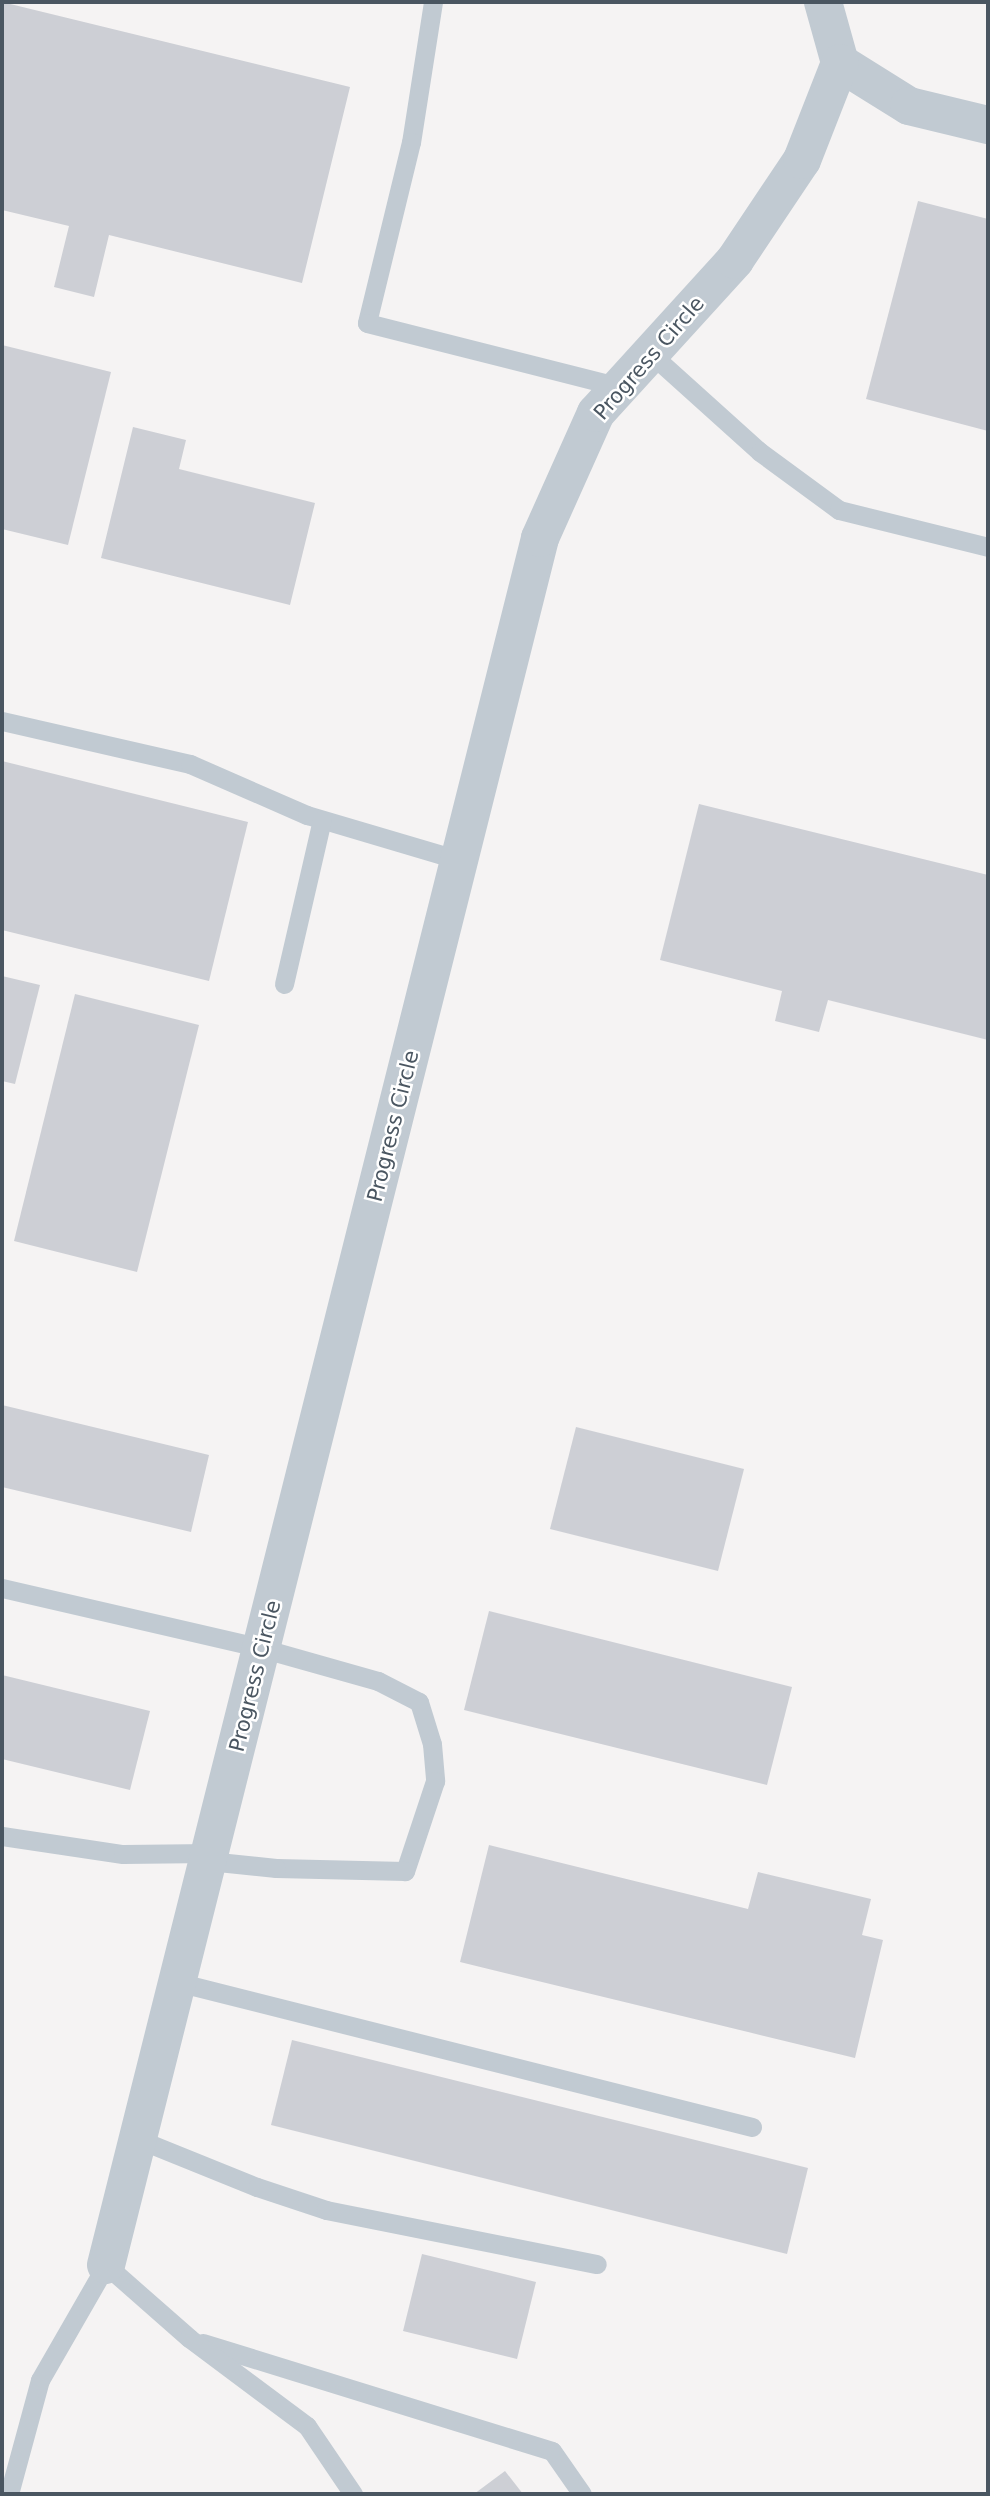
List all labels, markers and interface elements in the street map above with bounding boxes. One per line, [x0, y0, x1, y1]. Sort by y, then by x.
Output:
street label: Progress Circle [589, 291, 709, 425]
street label: Progress Circle [362, 1048, 424, 1204]
street label: Progress Circle [224, 1598, 286, 1754]

